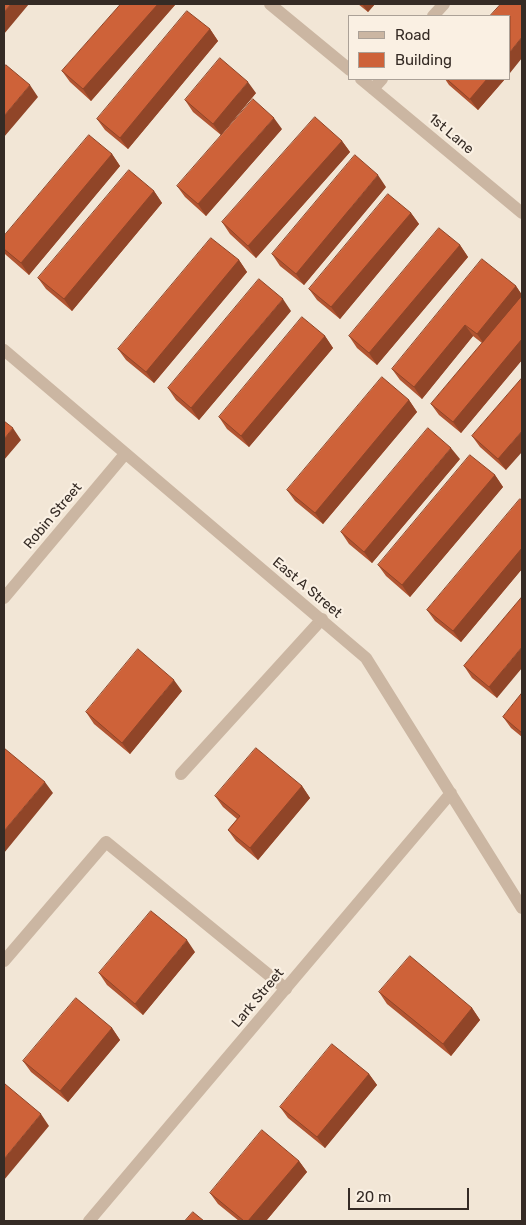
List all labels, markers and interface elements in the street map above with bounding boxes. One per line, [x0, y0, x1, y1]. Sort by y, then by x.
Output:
legend [348, 15, 511, 80]
text: Road [395, 26, 431, 44]
text: Building [395, 51, 452, 69]
street label: 1st Lane [425, 110, 477, 158]
street label: Robin Street [20, 479, 86, 553]
street label: East A Street [269, 554, 345, 622]
street label: Lark Street [228, 965, 288, 1031]
scale bar [351, 1178, 472, 1210]
text: 20 m [356, 1188, 391, 1206]

